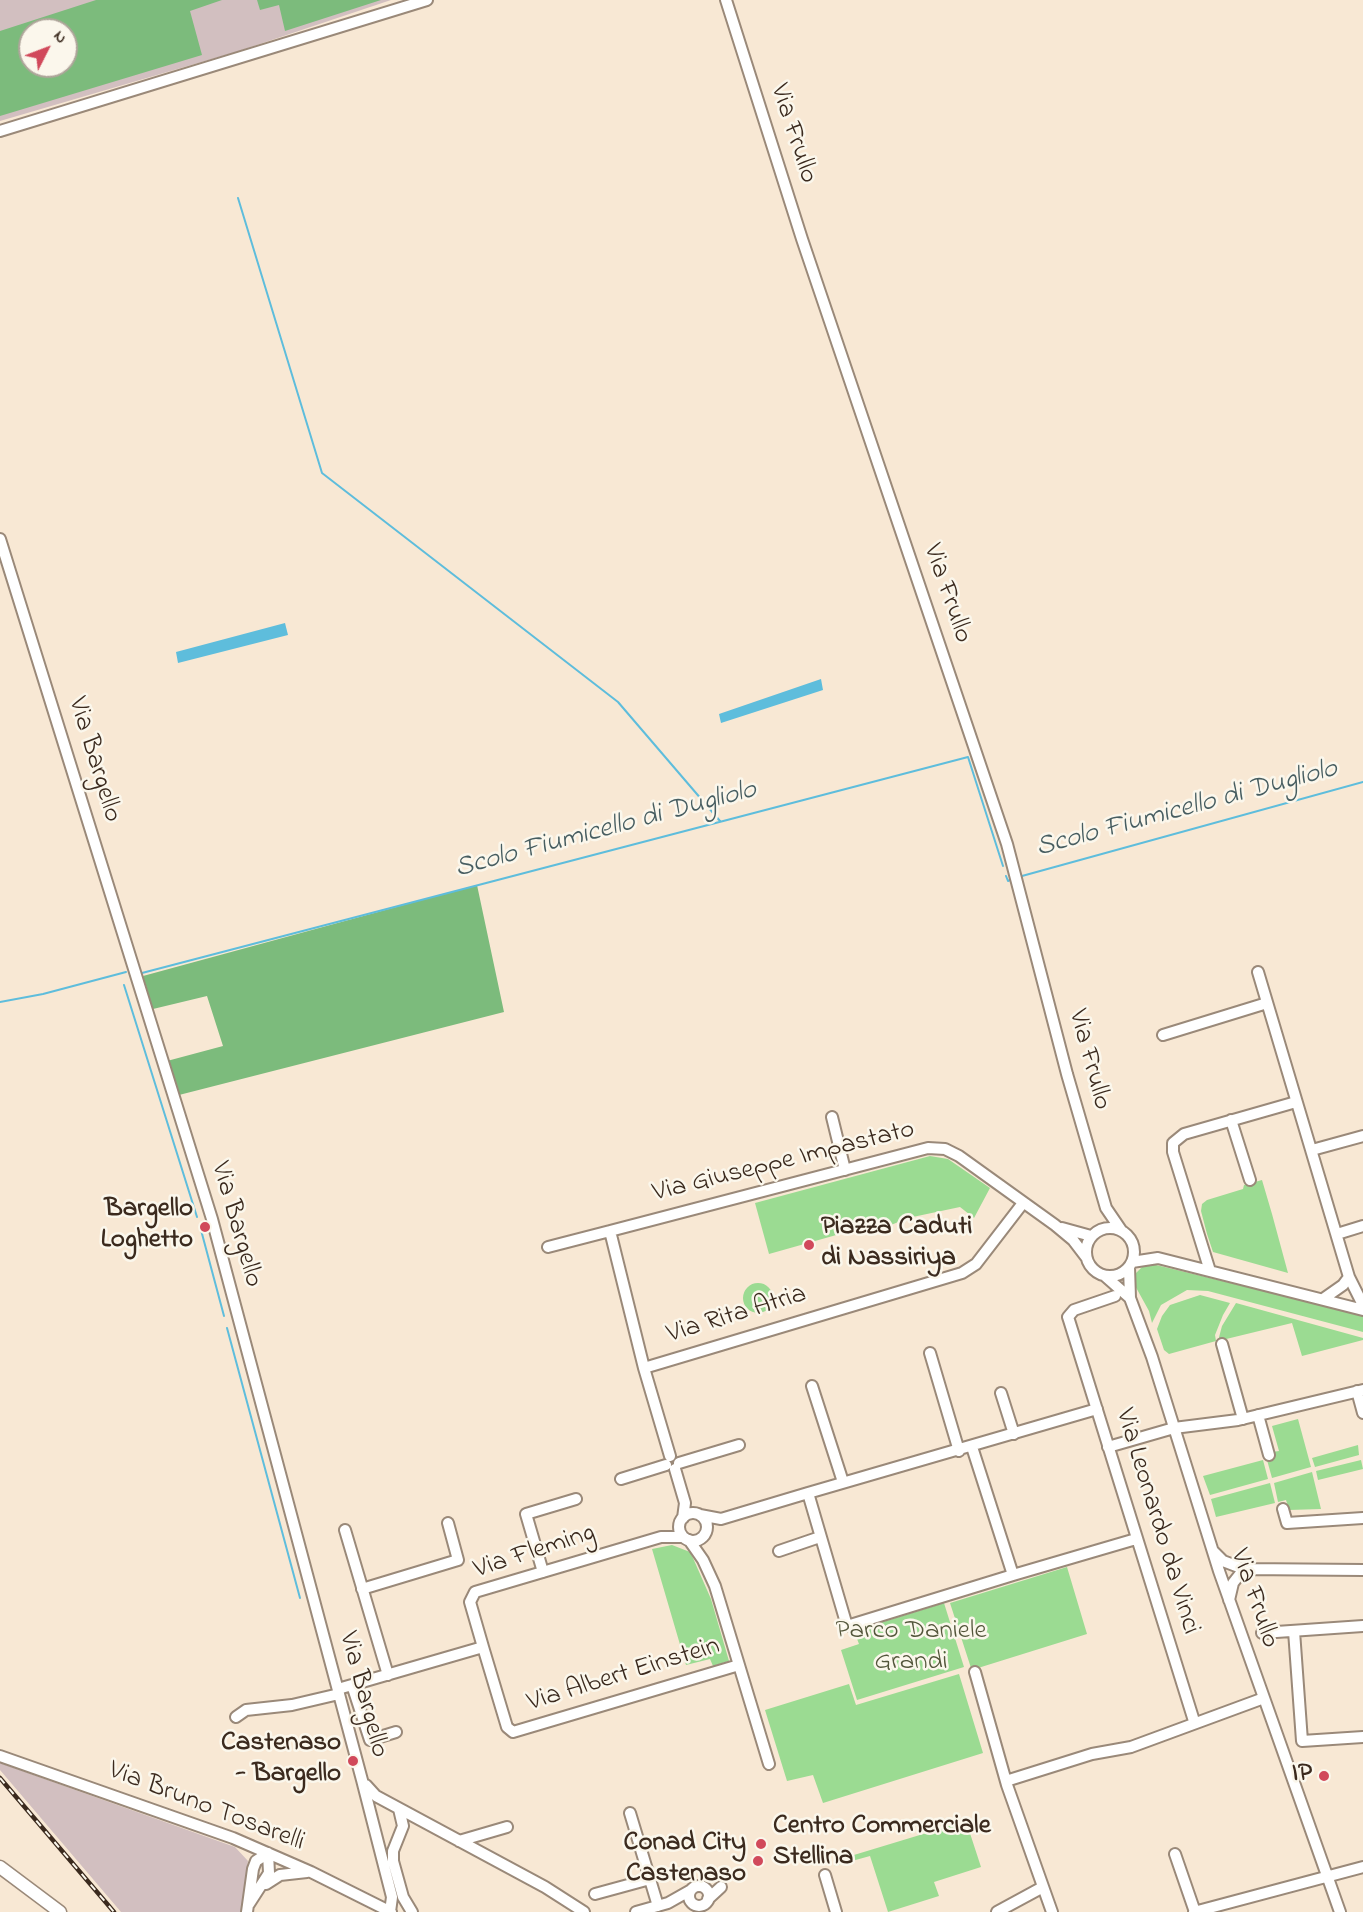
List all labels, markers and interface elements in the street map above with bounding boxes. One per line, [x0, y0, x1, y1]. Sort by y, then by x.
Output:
north arrow [18, 18, 78, 78]
text: N [47, 25, 72, 49]
street label: Via Frullo [761, 80, 823, 188]
street label: Via Frullo [914, 540, 978, 648]
street label: Via Bargello [59, 694, 127, 826]
water label: Scolo Fiumicello di Dugliolo [1033, 754, 1341, 866]
water label: Scolo Fiumicello di Dugliolo [452, 775, 760, 887]
street label: Via Frullo [1059, 1006, 1117, 1114]
street label: Via Giuseppe Impastato [650, 1115, 918, 1211]
street label: Via Bargello [202, 1159, 268, 1291]
place label: Bargello Loghetto [101, 1195, 193, 1258]
place label: Piazza Caduti di Nassiriya [821, 1213, 972, 1276]
marker: Bargello Loghetto [198, 1220, 212, 1234]
marker: Piazza Caduti di Nassiriya [802, 1238, 816, 1252]
street label: Via Rita Atria [663, 1279, 811, 1353]
street label: Via Leonardo da Vinci [1106, 1405, 1206, 1639]
street label: Via Fleming [470, 1518, 600, 1588]
street label: Via Frullo [1221, 1545, 1285, 1653]
park label: Parco Daniele Grandi [835, 1617, 987, 1680]
street label: Via Bargello [330, 1629, 394, 1761]
street label: Via Albert Einstein [524, 1631, 724, 1721]
place label: Castenaso - Bargello [221, 1729, 341, 1792]
marker: Castenaso - Bargello [346, 1754, 360, 1768]
street label: Via Bruno Tosarelli [103, 1756, 309, 1860]
place label: IP [1292, 1760, 1312, 1792]
marker: IP [1317, 1769, 1331, 1783]
place label: Centro Commerciale Stellina [773, 1812, 991, 1875]
place label: Conad City Castenaso [624, 1829, 746, 1892]
marker: Centro Commerciale Stellina [754, 1837, 768, 1851]
marker: Conad City Castenaso [751, 1854, 765, 1868]

